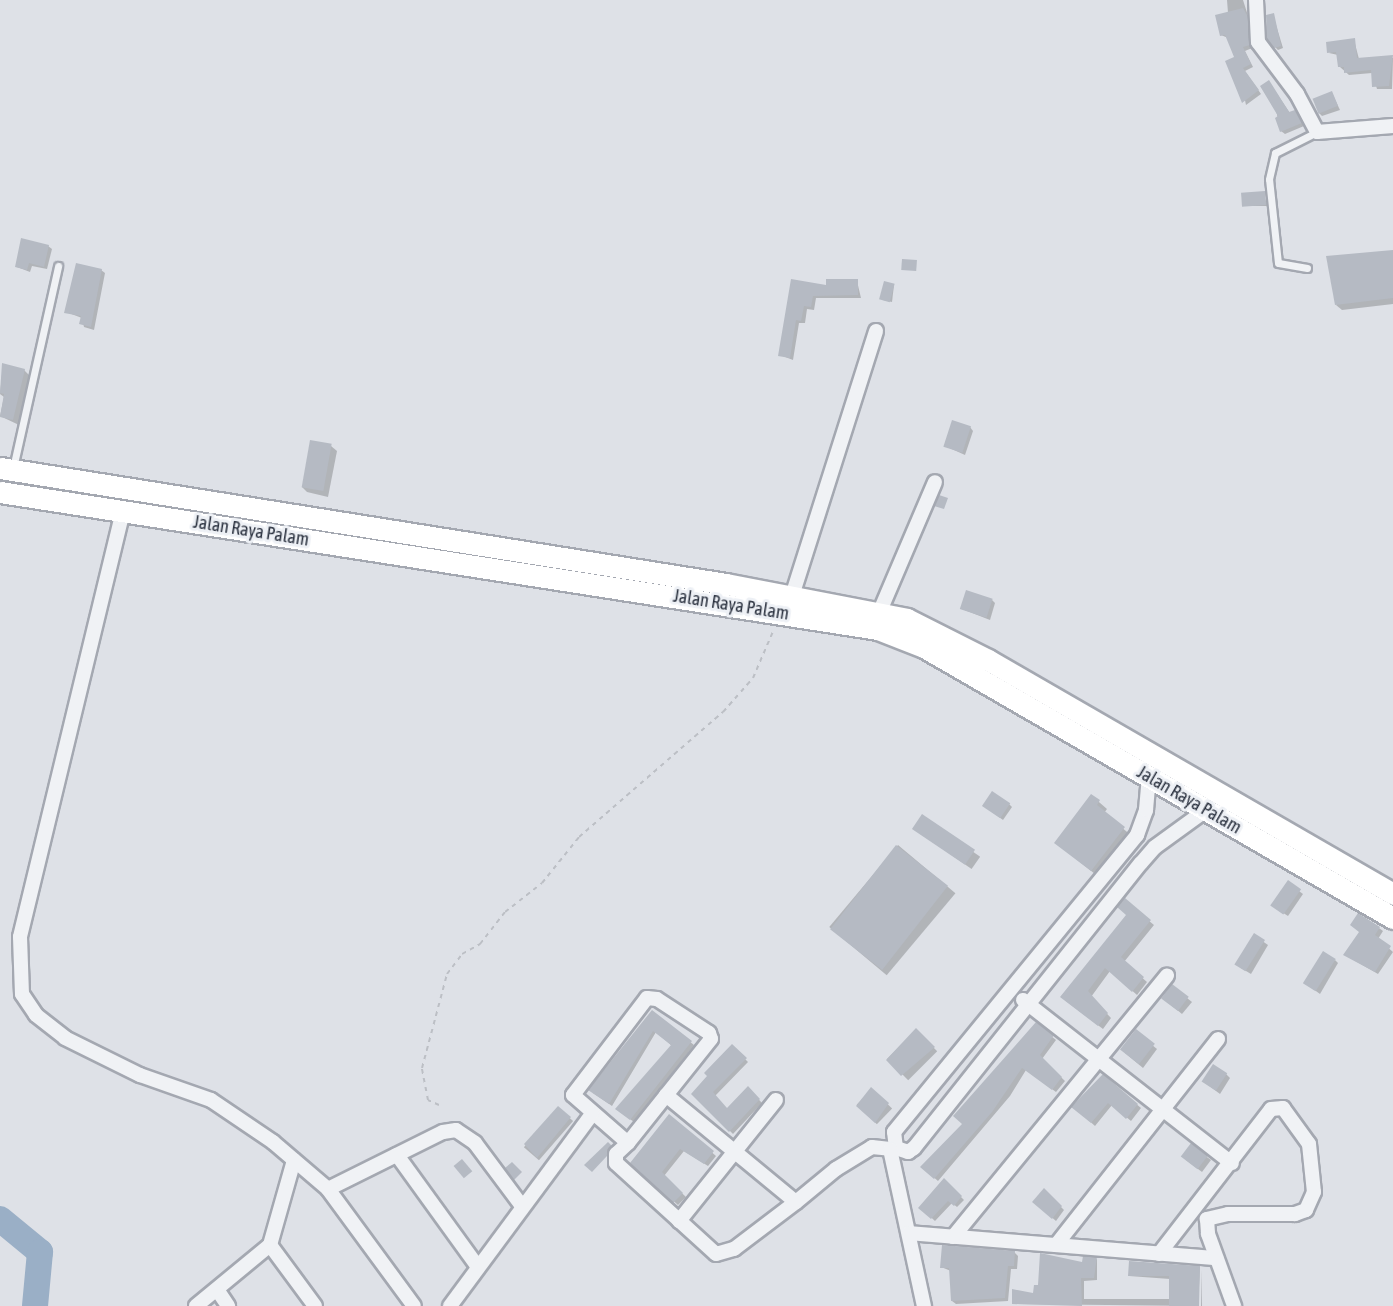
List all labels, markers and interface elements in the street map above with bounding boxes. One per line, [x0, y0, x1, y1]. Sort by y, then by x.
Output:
street label: Jalan Raya Palam [192, 511, 310, 551]
street label: Jalan Raya Palam [672, 585, 790, 625]
street label: Jalan Raya Palam [1133, 761, 1245, 839]

